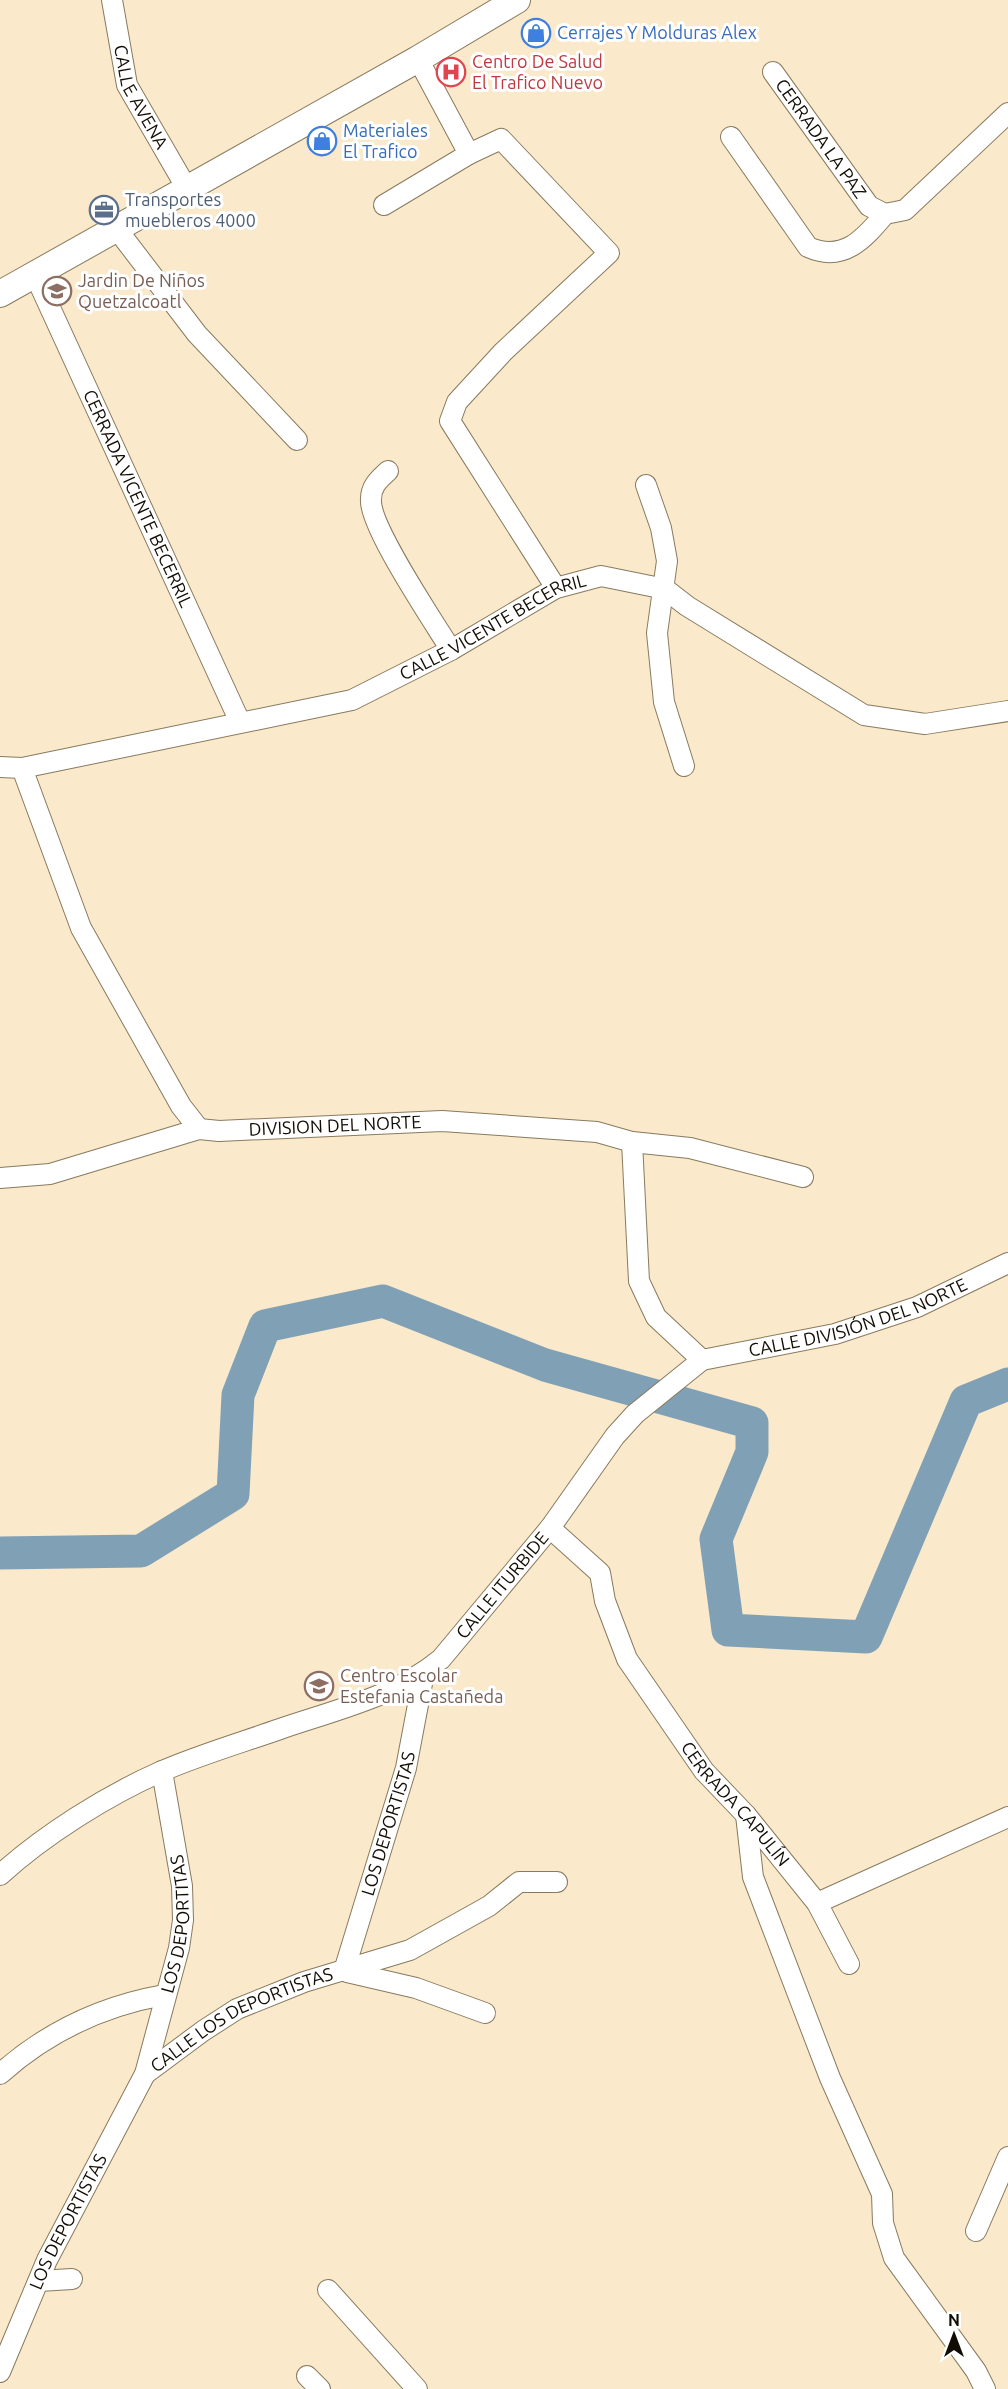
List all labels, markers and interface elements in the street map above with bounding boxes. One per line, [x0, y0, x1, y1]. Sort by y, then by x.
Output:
shop icon: Cerrajes Y Molduras Alex [520, 17, 552, 49]
place label: Cerrajes Y Molduras Alex [557, 22, 757, 42]
street label: CALLE AVENA [111, 43, 173, 152]
place label: Centro De Salud El Trafico Nuevo [472, 51, 603, 92]
hospital icon: Centro De Salud El Trafico Nuevo [435, 56, 467, 88]
street label: CERRADA LA PAZ [772, 75, 871, 202]
place label: Materiales El Trafico [343, 120, 428, 161]
shop icon: Materiales El Trafico [306, 125, 338, 157]
place label: Transportes muebleros 4000 [125, 189, 256, 230]
office icon: Transportes muebleros 4000 [88, 194, 120, 226]
place label: Jardin De Niños Quetzalcoatl [78, 270, 205, 312]
school or university icon: Jardin De Niños Quetzalcoatl [41, 275, 73, 307]
street label: CERRADA VICENTE BECERRIL [80, 386, 197, 610]
street label: CALLE VICENTE BECERRIL [396, 569, 588, 683]
street label: DIVISION DEL NORTE [248, 1111, 422, 1139]
street label: CALLE DIVISIÓN DEL NORTE [747, 1273, 970, 1360]
street label: CALLE ITURBIDE [451, 1527, 552, 1642]
place label: Centro Escolar Estefania Castañeda [340, 1665, 503, 1706]
school or university icon: Centro Escolar Estefania Castañeda [303, 1670, 335, 1702]
street label: CERRADA CAPULÍN [678, 1737, 794, 1870]
street label: LOS DEPORTISTAS [357, 1750, 418, 1898]
street label: LOS DEPORTITAS [156, 1853, 192, 1995]
street label: CALLE LOS DEPORTISTAS [146, 1963, 335, 2076]
street label: LOS DEPORTISTAS [25, 2150, 110, 2292]
north arrow [924, 2305, 984, 2365]
text: N [948, 2311, 960, 2329]

